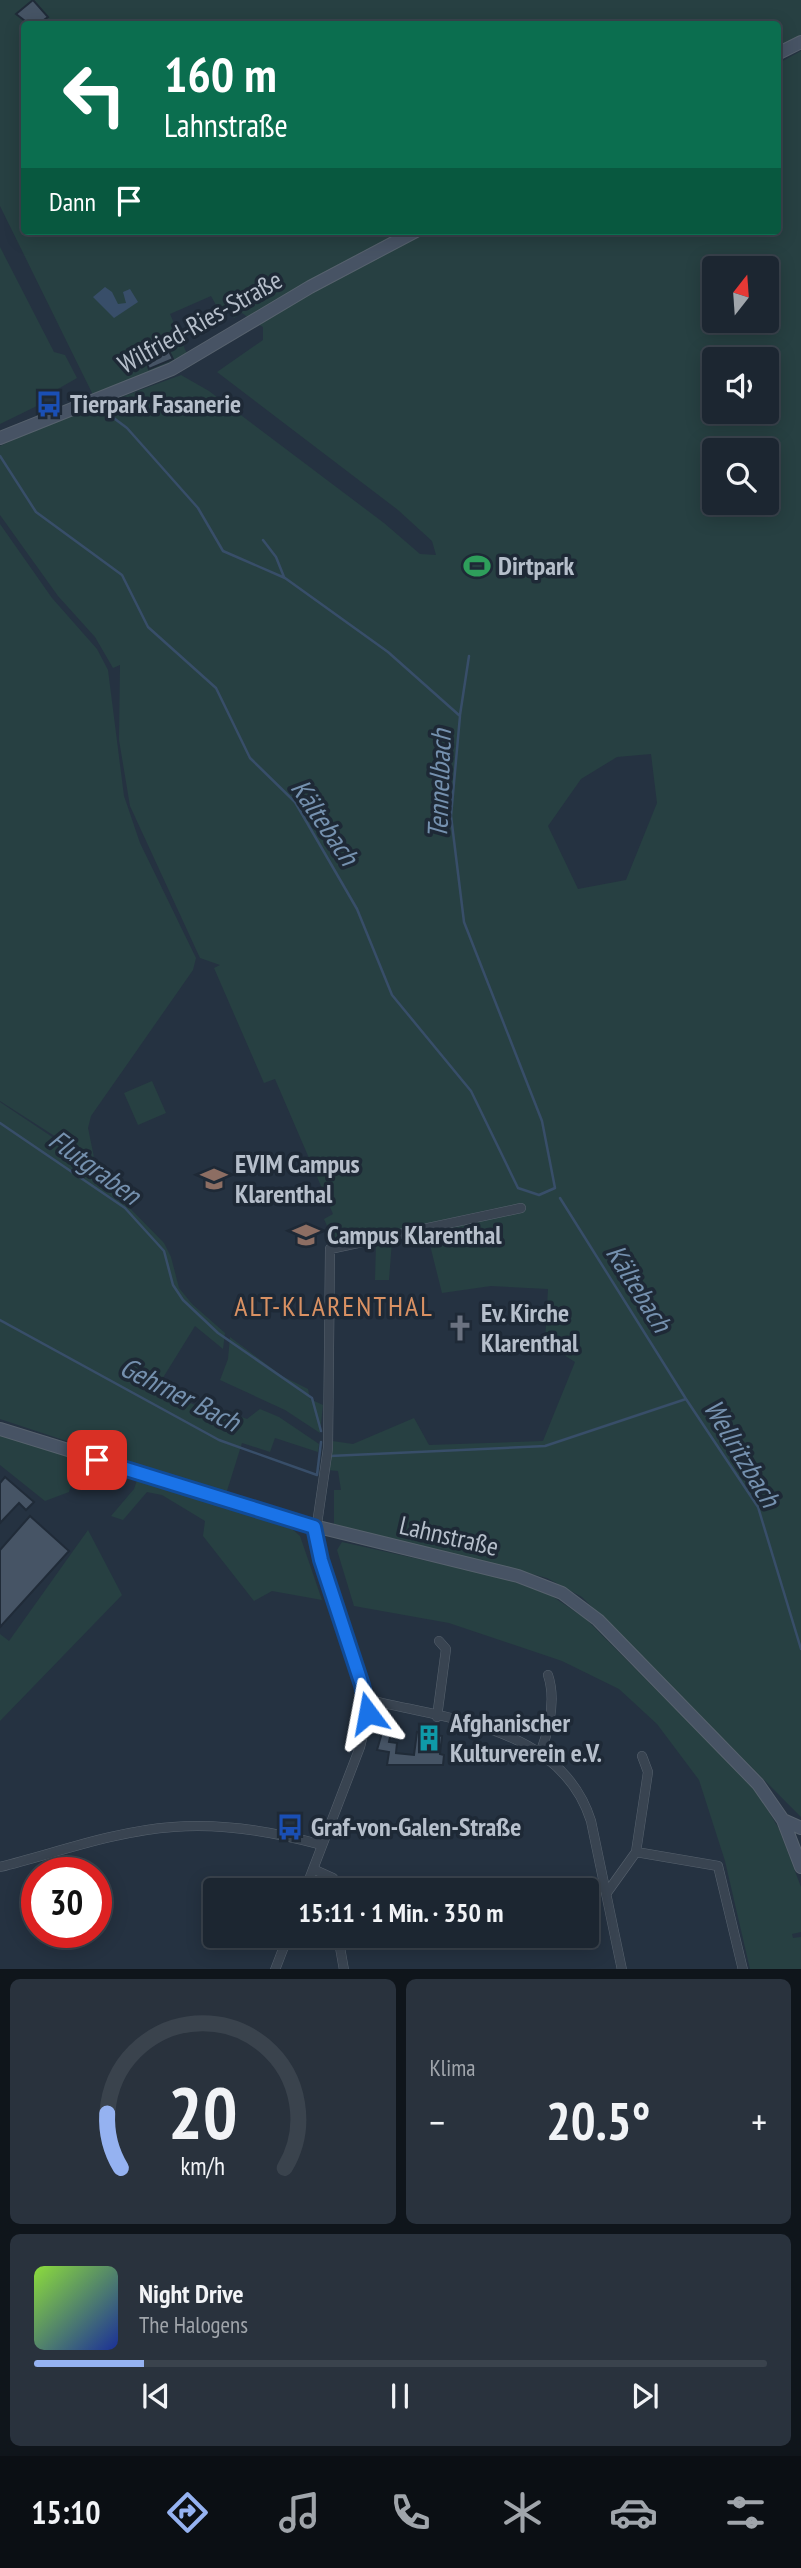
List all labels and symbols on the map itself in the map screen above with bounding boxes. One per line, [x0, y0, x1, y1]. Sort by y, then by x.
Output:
north arrow [702, 256, 779, 332]
street label: Wilfried-Ries-Straße [112, 263, 288, 380]
place label: Tierpark Fasanerie [70, 387, 241, 420]
bus stop icon: Tierpark Fasanerie [34, 389, 64, 419]
place label: Dirtpark [498, 549, 575, 582]
sports icon: Dirtpark [462, 551, 492, 581]
water label: Tennelbach [418, 727, 459, 839]
water label: Kältebach [283, 771, 369, 873]
water label: Flutgraben [42, 1121, 150, 1213]
place label: EVIM Campus Klarenthal [235, 1147, 360, 1210]
school or university icon: EVIM Campus Klarenthal [199, 1164, 229, 1194]
place label: Campus Klarenthal [327, 1218, 502, 1251]
school or university icon: Campus Klarenthal [291, 1220, 321, 1250]
water label: Kältebach [598, 1237, 681, 1340]
district label: ALT-KLARENTHAL [234, 1287, 434, 1324]
place label: Ev. Kirche Klarenthal [481, 1296, 579, 1359]
church icon: Ev. Kirche Klarenthal [445, 1313, 475, 1343]
water label: Gehrner Bach [114, 1348, 248, 1440]
water label: Wellritzbach [696, 1392, 790, 1515]
pin [67, 1430, 127, 1490]
street label: Lahnstraße [396, 1508, 502, 1563]
position arrow [331, 1676, 405, 1750]
place label: Afghanischer Kulturverein e.V. [449, 1706, 602, 1769]
building icon: Afghanischer Kulturverein e.V. [414, 1723, 444, 1753]
place label: Graf-von-Galen-Straße [311, 1810, 521, 1843]
bus stop icon: Graf-von-Galen-Straße [275, 1812, 305, 1842]
speed limit sign: 30 [21, 1857, 112, 1948]

